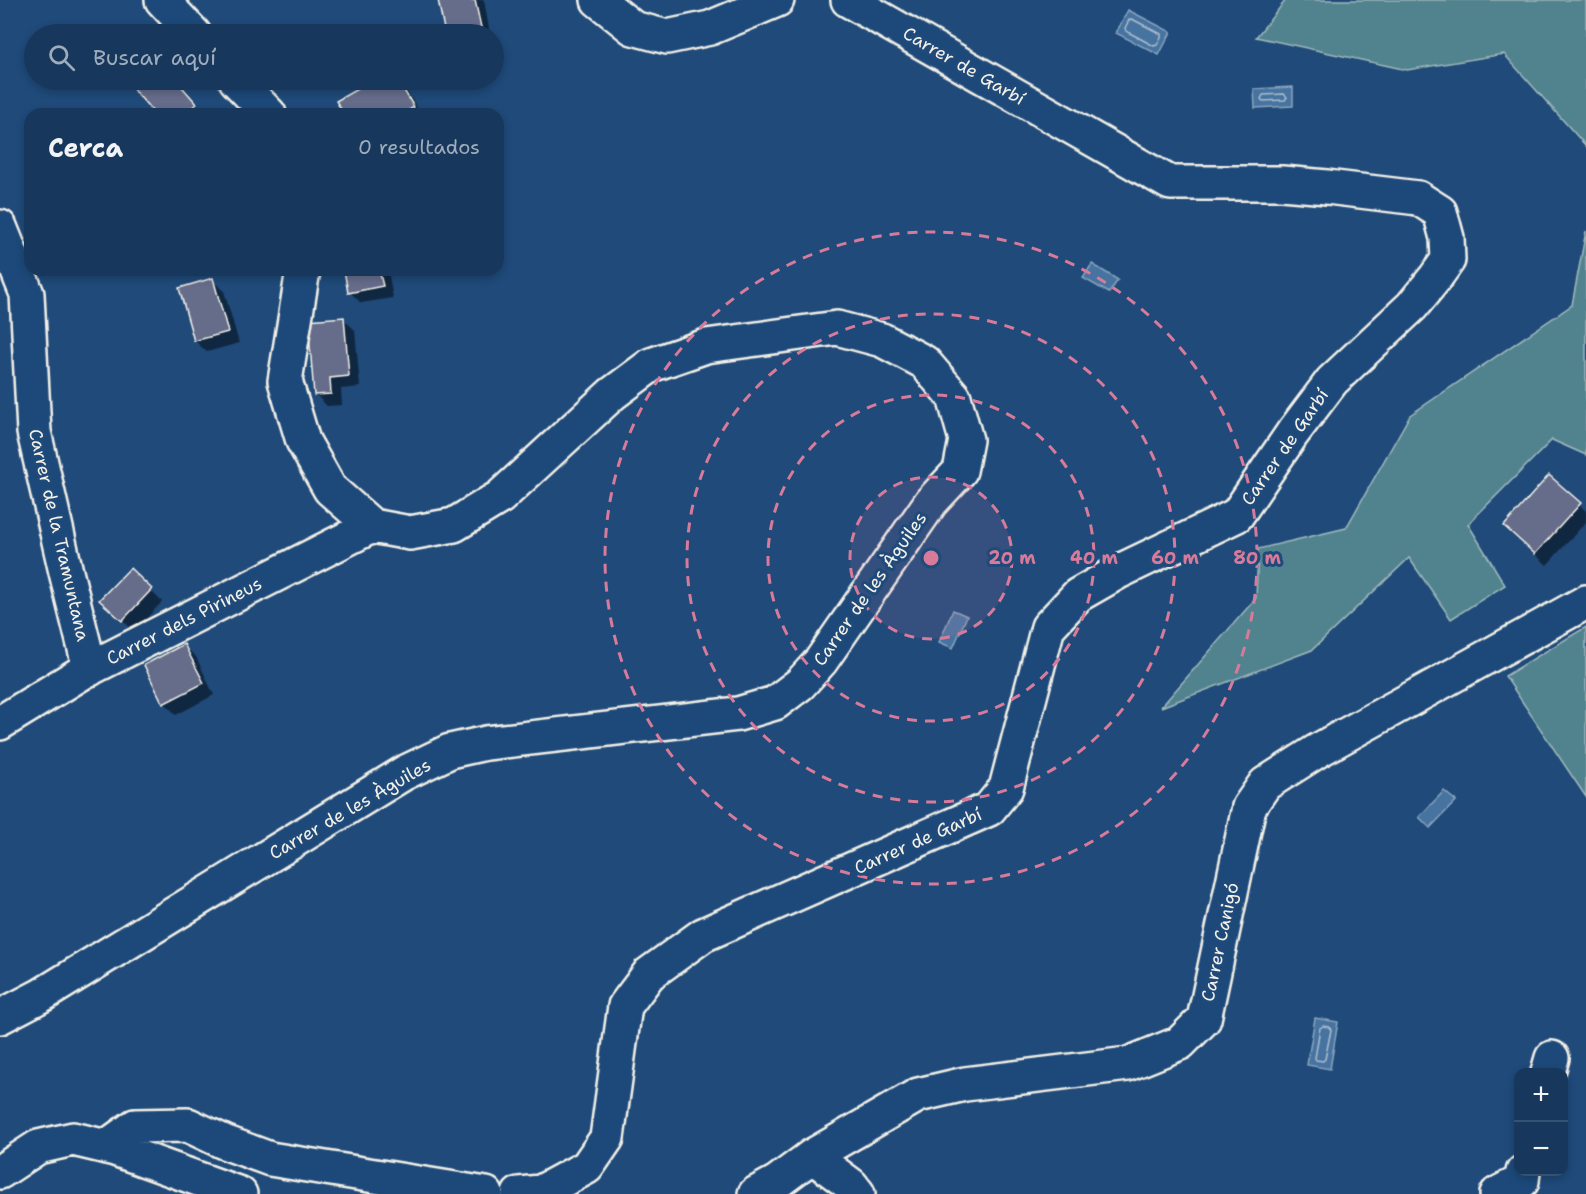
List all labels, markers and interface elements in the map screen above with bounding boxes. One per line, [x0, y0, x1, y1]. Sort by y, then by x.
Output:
street label: Carrer de Garbí [899, 21, 1029, 111]
search box [24, 24, 504, 90]
icon: search [45, 41, 78, 74]
text: Buscar aquí [93, 43, 216, 72]
text: Cerca [48, 130, 123, 165]
text: 0 resultados [358, 134, 480, 160]
street label: Carrer de Garbí [1236, 384, 1334, 510]
street label: Carrer de la Tramuntana [23, 426, 95, 644]
street label: Carrer de les Àguiles [808, 507, 932, 671]
text: 20 m [988, 546, 1036, 570]
text: 40 m [1070, 546, 1118, 570]
text: 60 m [1151, 546, 1199, 570]
text: 80 m [1233, 546, 1281, 570]
centre of rings [921, 548, 941, 568]
street label: Carrer dels Pirineus [102, 571, 266, 671]
street label: Carrer de les Àguiles [265, 753, 435, 865]
street label: Carrer de Garbí [850, 802, 986, 880]
street label: Carrer Canigó [1196, 880, 1244, 1004]
map controls [1514, 1068, 1568, 1176]
button: + [1514, 1068, 1568, 1122]
button: − [1514, 1122, 1568, 1176]

